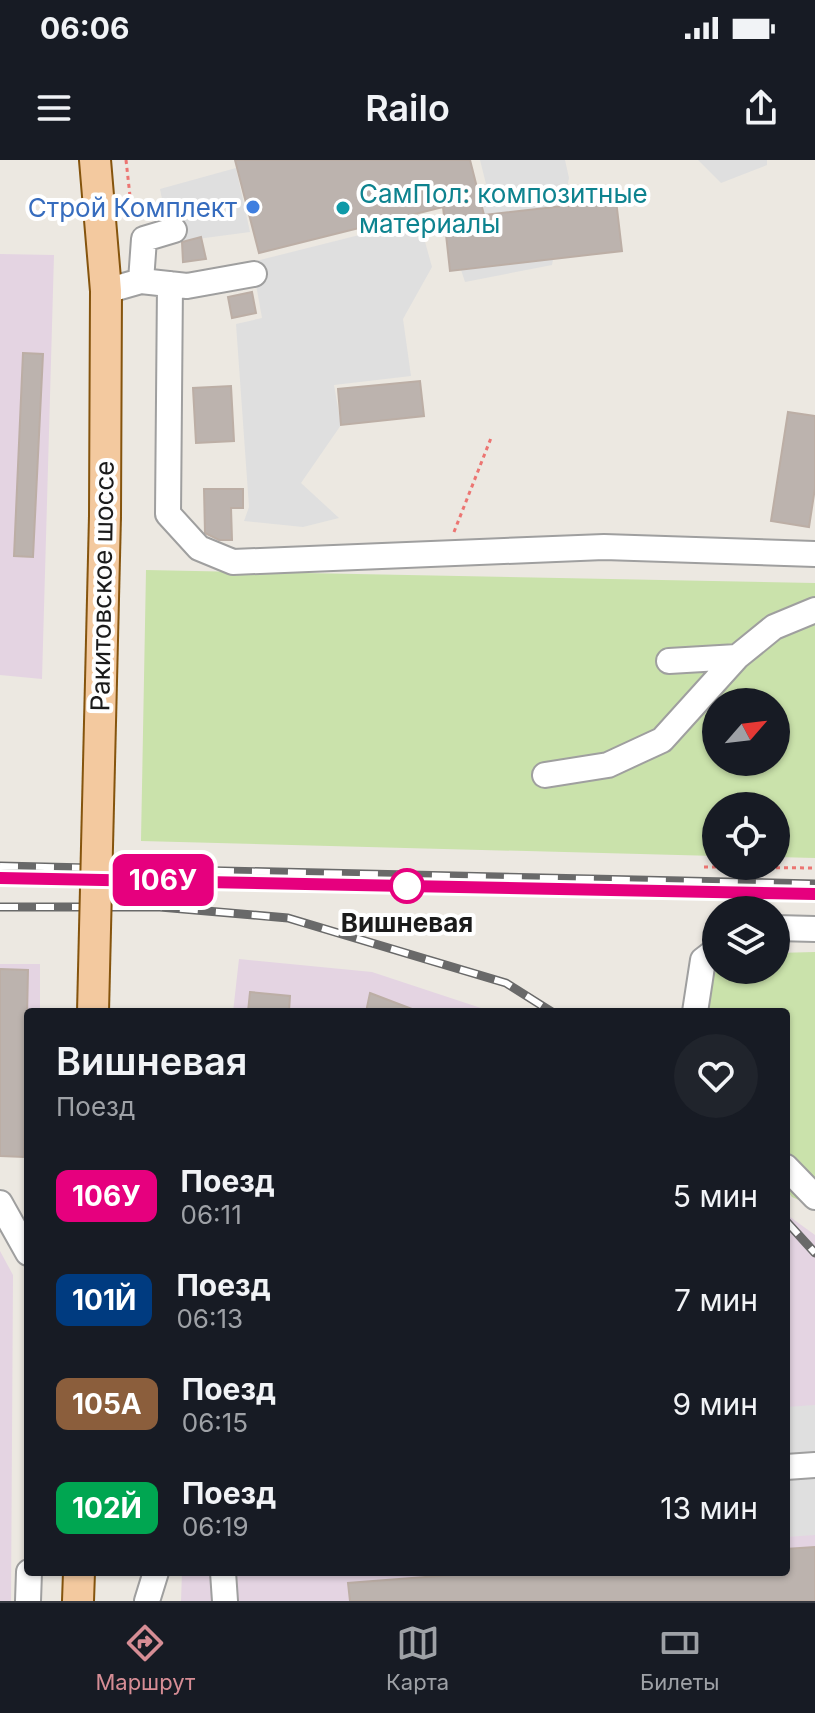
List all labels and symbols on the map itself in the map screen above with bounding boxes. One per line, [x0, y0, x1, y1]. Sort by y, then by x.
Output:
place label: СамПол: композитные материалы [359, 178, 648, 239]
place label: Строй Комплект [28, 192, 237, 223]
marker: Строй Комплект [244, 198, 262, 216]
marker: СамПол: композитные материалы [334, 199, 352, 217]
street label: Ракитовское шоссе [84, 460, 120, 712]
north arrow [702, 688, 790, 776]
line badge: 106У [107, 854, 219, 906]
marker: Вишневая [390, 869, 424, 903]
place label: Вишневая [341, 907, 473, 938]

